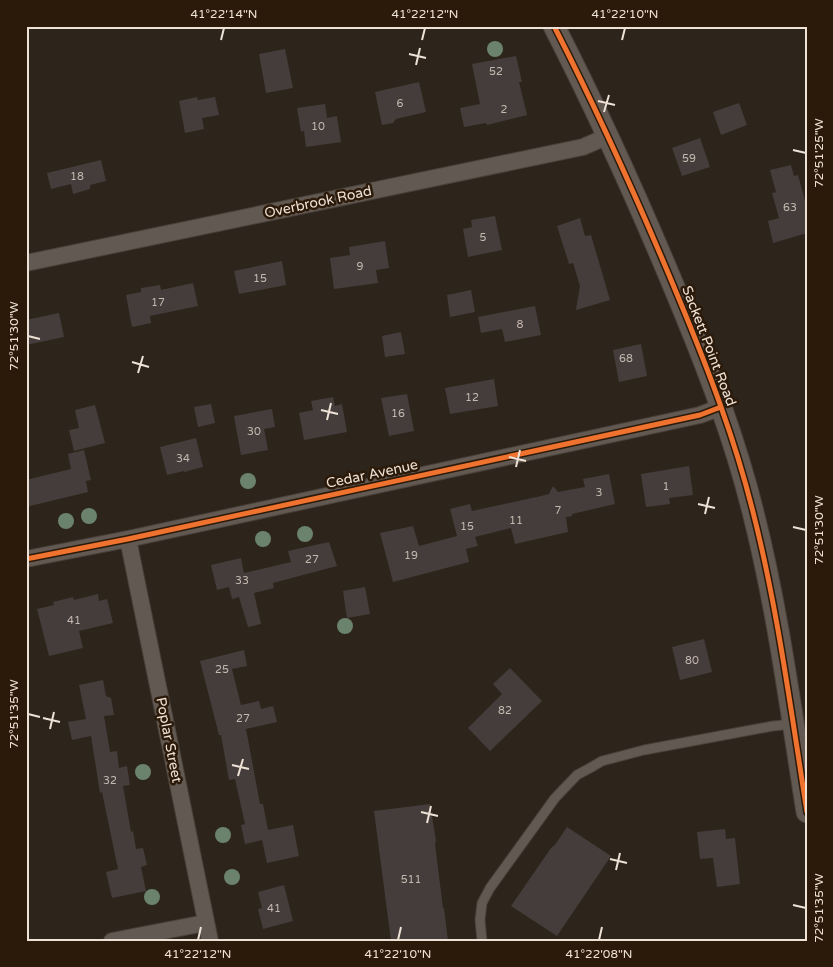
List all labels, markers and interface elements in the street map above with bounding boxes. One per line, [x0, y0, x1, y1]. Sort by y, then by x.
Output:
text: 41°22'14"N [191, 7, 258, 21]
text: 41°22'12"N [392, 7, 459, 21]
text: 41°22'10"N [592, 7, 659, 21]
house number: 52 [489, 65, 503, 78]
house number: 6 [397, 97, 404, 110]
house number: 2 [501, 103, 508, 116]
text: 72°51'25"W [812, 118, 826, 188]
house number: 10 [311, 120, 325, 133]
house number: 59 [682, 152, 696, 165]
house number: 18 [70, 170, 84, 183]
street label: Overbrook Road [263, 182, 373, 222]
house number: 63 [783, 201, 797, 214]
house number: 5 [480, 231, 487, 244]
house number: 9 [357, 260, 364, 273]
house number: 15 [253, 272, 267, 285]
street label: Sackett Point Road [678, 283, 740, 409]
house number: 17 [151, 296, 165, 309]
text: 72°51'30"W [7, 301, 21, 371]
house number: 8 [517, 318, 524, 331]
house number: 68 [619, 352, 633, 365]
house number: 12 [465, 391, 479, 404]
house number: 16 [391, 407, 405, 420]
house number: 30 [247, 425, 261, 438]
house number: 34 [176, 452, 190, 465]
street label: Cedar Avenue [325, 456, 419, 492]
house number: 1 [663, 480, 669, 493]
house number: 3 [596, 486, 603, 499]
text: 72°51'30"W [812, 495, 826, 565]
house number: 7 [555, 504, 562, 517]
house number: 11 [509, 514, 523, 527]
house number: 15 [460, 520, 474, 533]
house number: 19 [404, 549, 418, 562]
house number: 27 [305, 553, 319, 566]
house number: 33 [235, 574, 249, 587]
house number: 41 [67, 614, 81, 627]
house number: 80 [685, 654, 699, 667]
house number: 25 [215, 663, 229, 676]
text: 72°51'35"W [7, 679, 21, 749]
street label: Poplar Street [152, 696, 186, 785]
house number: 82 [498, 704, 512, 717]
house number: 27 [236, 712, 250, 725]
house number: 32 [103, 774, 117, 787]
house number: 511 [401, 873, 421, 886]
text: 72°51'35"W [812, 873, 826, 943]
house number: 41 [267, 902, 281, 915]
text: 41°22'12"N [165, 947, 232, 961]
text: 41°22'10"N [365, 947, 432, 961]
text: 41°22'08"N [566, 947, 633, 961]

